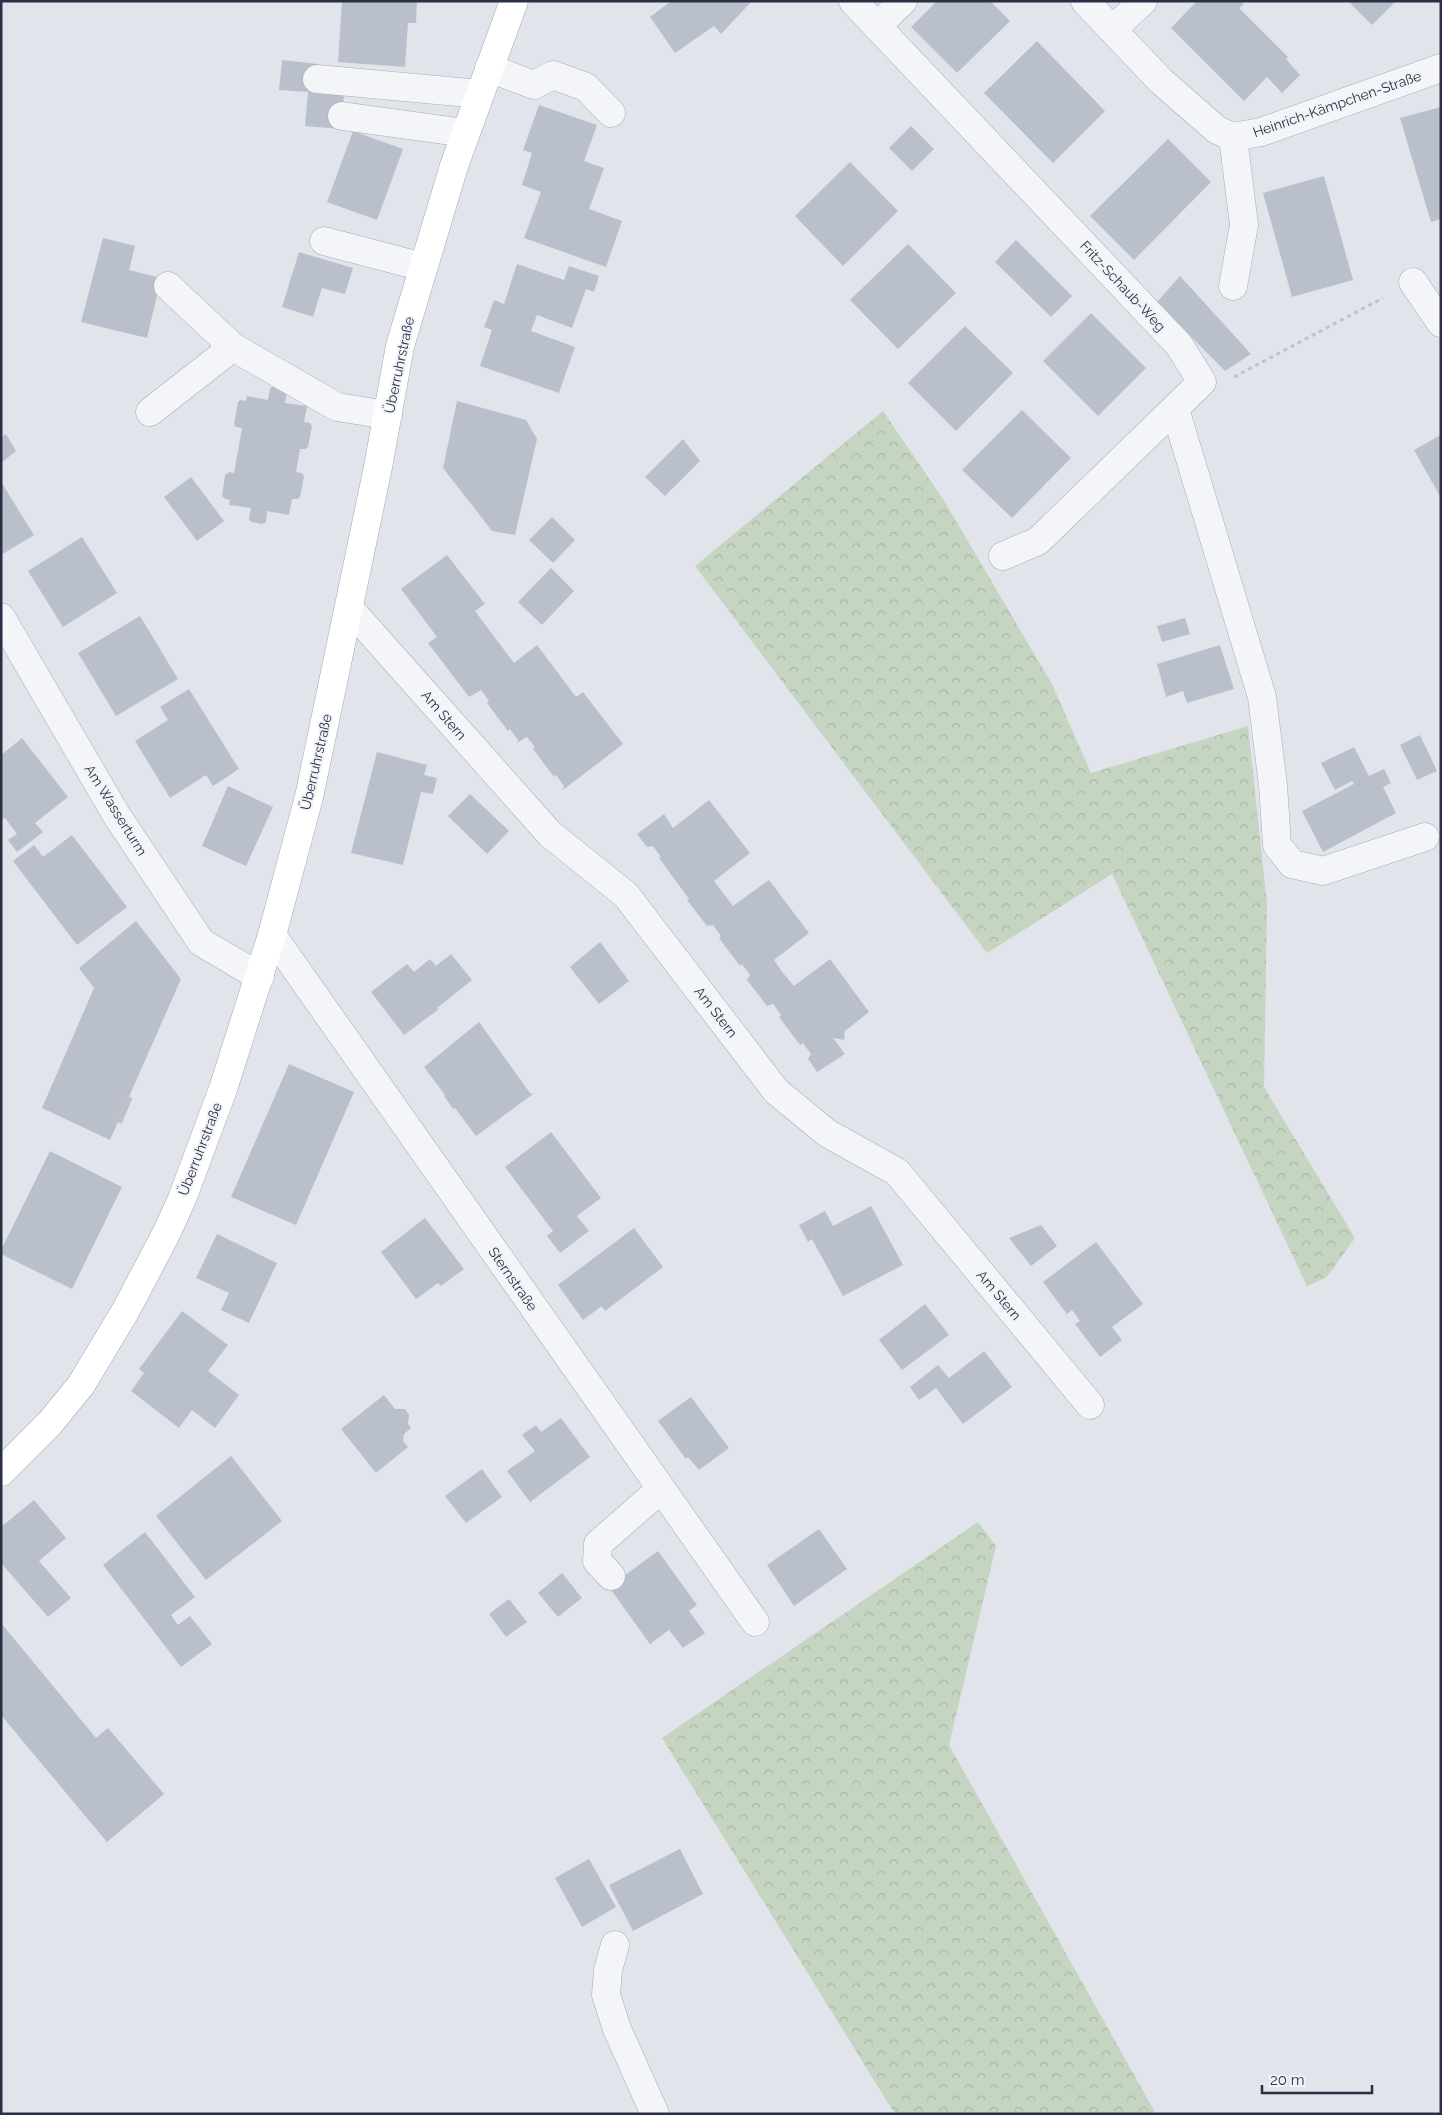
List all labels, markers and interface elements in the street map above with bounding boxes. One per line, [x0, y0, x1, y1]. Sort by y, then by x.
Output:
street label: Heinrich-Kämpchen-Straße [1251, 68, 1423, 140]
street label: Fritz-Schaub-Weg [1077, 237, 1169, 335]
street label: Überruhrstraße [379, 315, 417, 415]
street label: Am Stern [418, 687, 470, 743]
street label: Überruhrstraße [295, 712, 335, 812]
street label: Am Wasserturm [82, 761, 150, 859]
street label: Am Stern [691, 983, 741, 1041]
street label: Überruhrstraße [173, 1099, 225, 1198]
street label: Sternstraße [485, 1244, 541, 1314]
street label: Am Stern [974, 1267, 1024, 1323]
scale bar [1262, 2062, 1372, 2094]
text: 20 m [1270, 2071, 1305, 2089]

